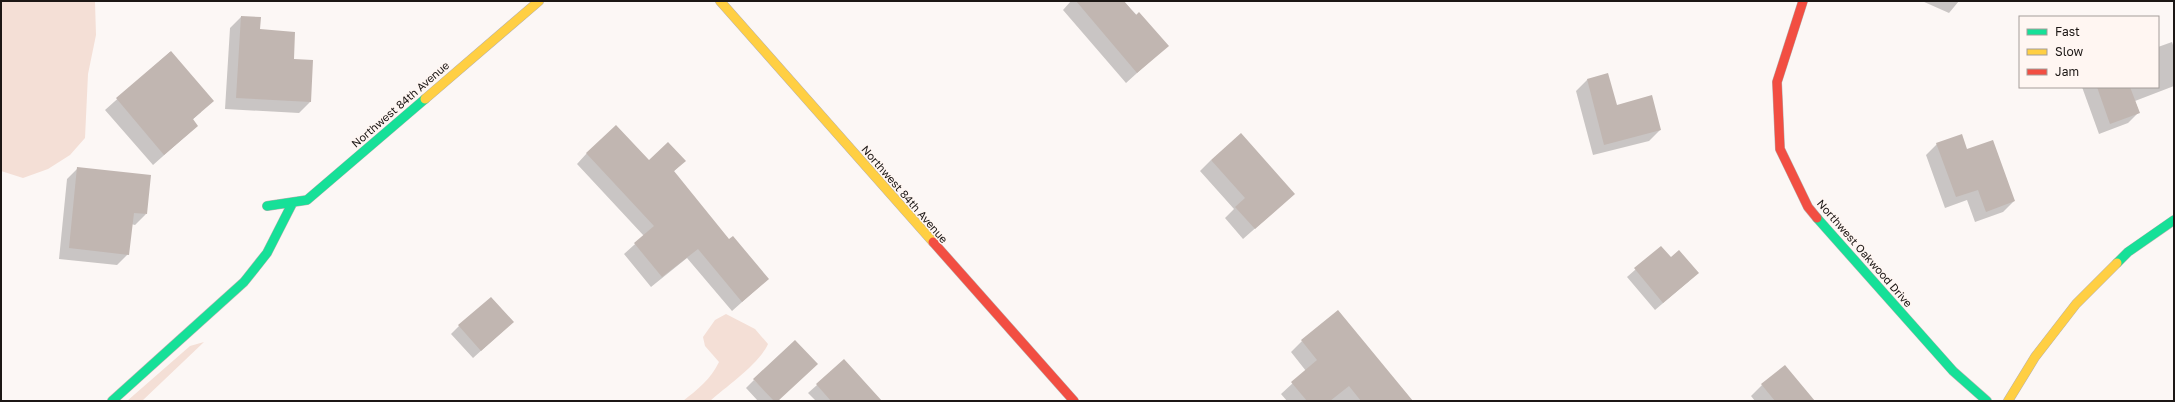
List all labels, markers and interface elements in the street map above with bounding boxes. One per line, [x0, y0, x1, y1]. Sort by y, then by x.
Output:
legend [2019, 16, 2159, 88]
text: Fast [2055, 24, 2080, 39]
text: Slow [2055, 44, 2083, 59]
street label: Northwest 84th Avenue [349, 58, 451, 150]
text: Jam [2055, 64, 2079, 79]
street label: Northwest 84th Avenue [859, 143, 951, 245]
street label: Northwest Oakwood Drive [1815, 197, 1915, 309]

